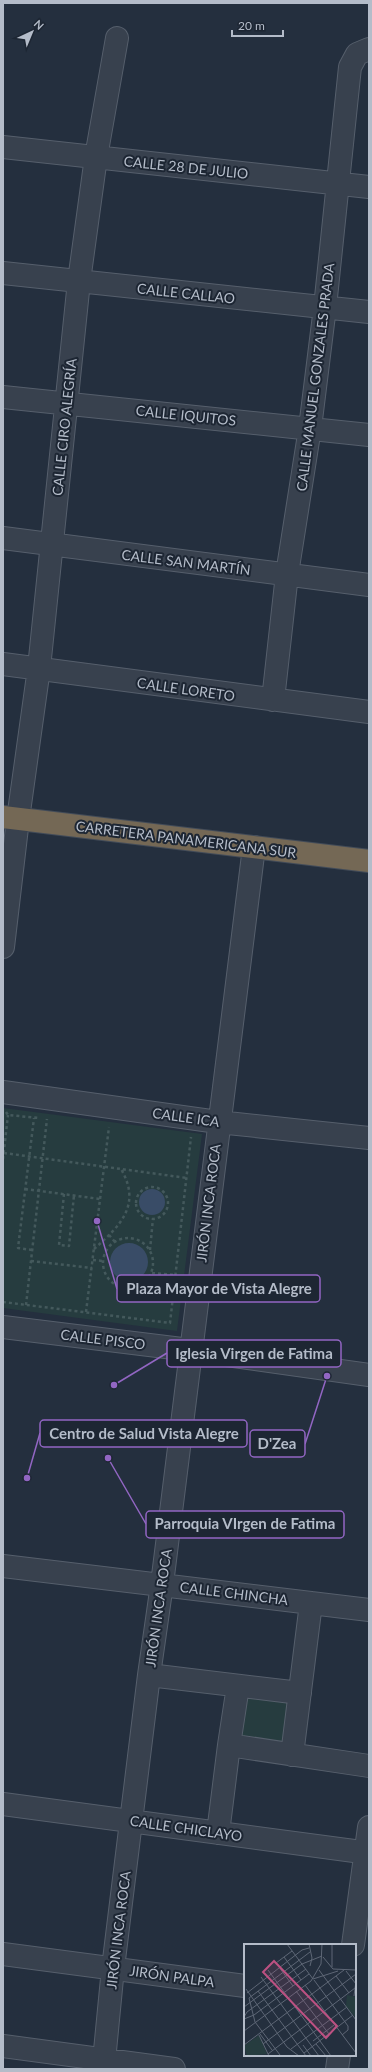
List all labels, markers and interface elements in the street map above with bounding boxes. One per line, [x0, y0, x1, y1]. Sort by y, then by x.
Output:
north arrow [12, 12, 52, 52]
scale bar [232, 12, 283, 38]
text: N [32, 17, 47, 32]
text: 20 m [238, 18, 265, 33]
street label: CALLE 28 DE JULIO [123, 152, 249, 182]
street label: CALLE MANUEL GONZALES PRADA [293, 261, 338, 492]
street label: CALLE CALLAO [136, 279, 236, 307]
street label: CALLE CIRO ALEGRÍA [48, 357, 80, 497]
street label: CALLE IQUITOS [135, 401, 237, 429]
street label: CALLE SAN MARTÍN [121, 546, 251, 578]
street label: CALLE LORETO [136, 674, 236, 704]
street label: CARRETERA PANAMERICANA SUR [75, 817, 297, 861]
street label: CALLE ICA [151, 1104, 221, 1130]
street label: JIRÓN INCA ROCA [192, 1142, 224, 1263]
callout: Plaza Mayor de Vista Alegre [117, 1275, 320, 1302]
text: Plaza Mayor de Vista Alegre [126, 1279, 312, 1297]
street label: CALLE PISCO [60, 1325, 146, 1353]
callout: Iglesia Virgen de Fatima [167, 1340, 341, 1367]
text: Iglesia Virgen de Fatima [175, 1344, 333, 1362]
callout: Centro de Salud Vista Alegre [40, 1420, 247, 1447]
text: Centro de Salud Vista Alegre [49, 1424, 239, 1442]
callout: D'Zea [250, 1430, 305, 1457]
text: D'Zea [258, 1434, 296, 1452]
callout: Parroquia VIrgen de Fatima [146, 1511, 344, 1538]
text: Parroquia VIrgen de Fatima [155, 1514, 335, 1532]
street label: JIRÓN INCA ROCA [141, 1547, 175, 1668]
street label: CALLE CHINCHA [179, 1578, 290, 1608]
street label: CALLE CHICLAYO [129, 1812, 243, 1844]
street label: JIRÓN INCA ROCA [102, 1869, 134, 1990]
inset map [244, 1944, 356, 2056]
street label: JIRÓN PALPA [128, 1962, 216, 1990]

